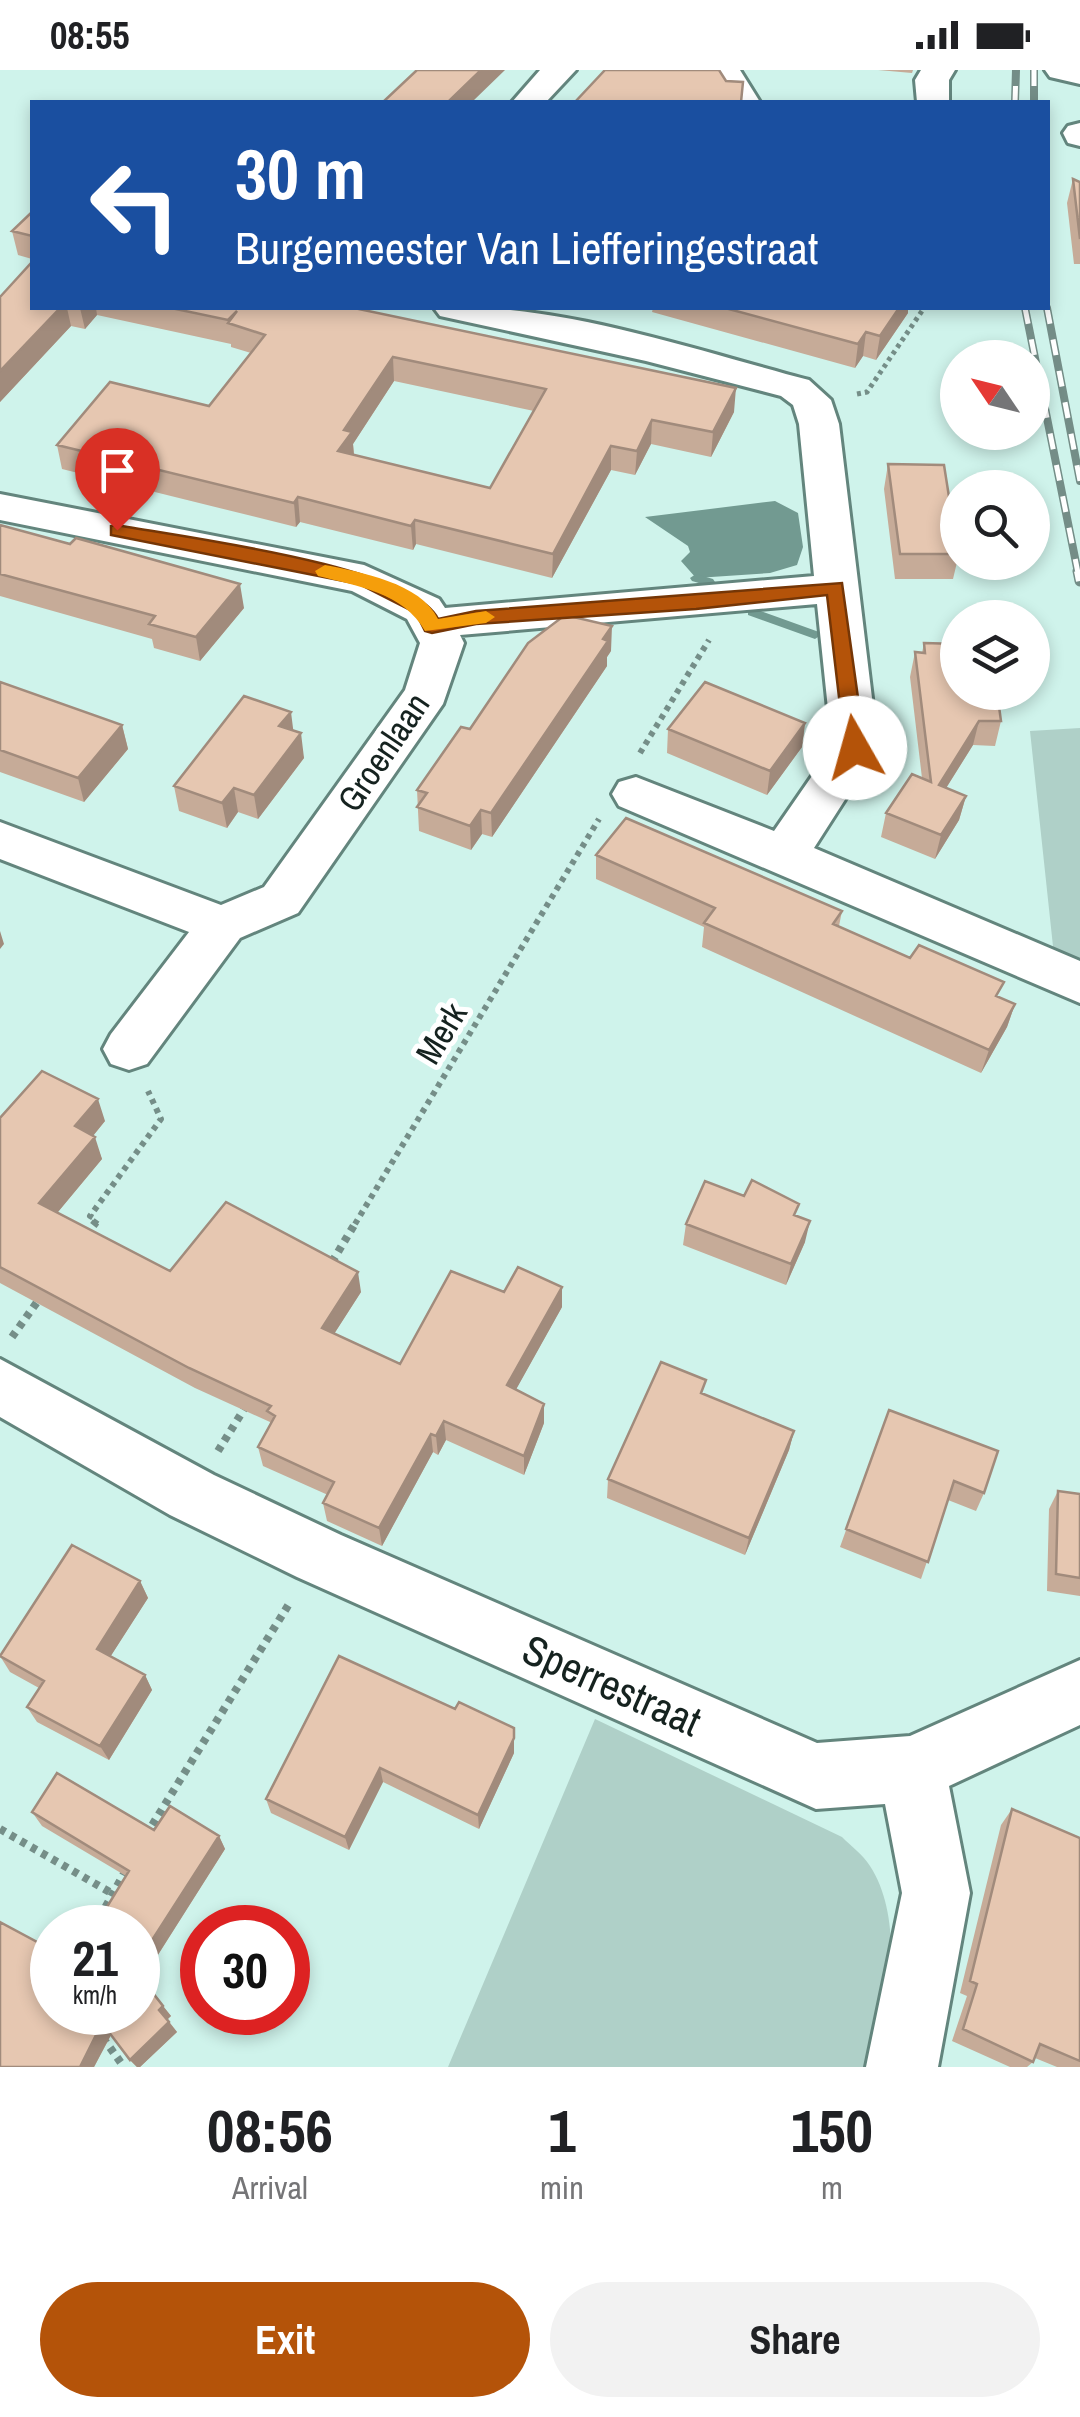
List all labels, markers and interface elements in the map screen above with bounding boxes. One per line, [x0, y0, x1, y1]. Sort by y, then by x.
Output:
text: 08:55 [50, 10, 130, 61]
text: 30 m [235, 127, 366, 221]
icon: left [70, 140, 200, 270]
text: Burgemeester Van Liefferingestraat [235, 217, 818, 278]
north arrow [940, 340, 1050, 450]
map controls [940, 340, 1050, 710]
pin [75, 428, 160, 531]
icon: arrive [90, 443, 145, 498]
button: search [940, 470, 1050, 580]
button: layers [940, 600, 1050, 710]
street label: Groenlaan [326, 683, 440, 821]
position arrow [803, 696, 907, 800]
street label: Merk [404, 993, 478, 1072]
street label: Sperrestraat [514, 1621, 710, 1749]
speed limit sign: 30 [180, 1905, 310, 2035]
text: 21 [72, 1924, 118, 1992]
text: km/h [73, 1978, 117, 2012]
text: 08:56 [207, 2090, 333, 2171]
text: 1 [548, 2090, 576, 2171]
text: 150 [791, 2090, 873, 2171]
text: Arrival [232, 2166, 308, 2209]
text: min [540, 2166, 584, 2209]
text: m [821, 2166, 843, 2209]
button: Exit [40, 2282, 530, 2397]
button: Share [550, 2282, 1040, 2397]

